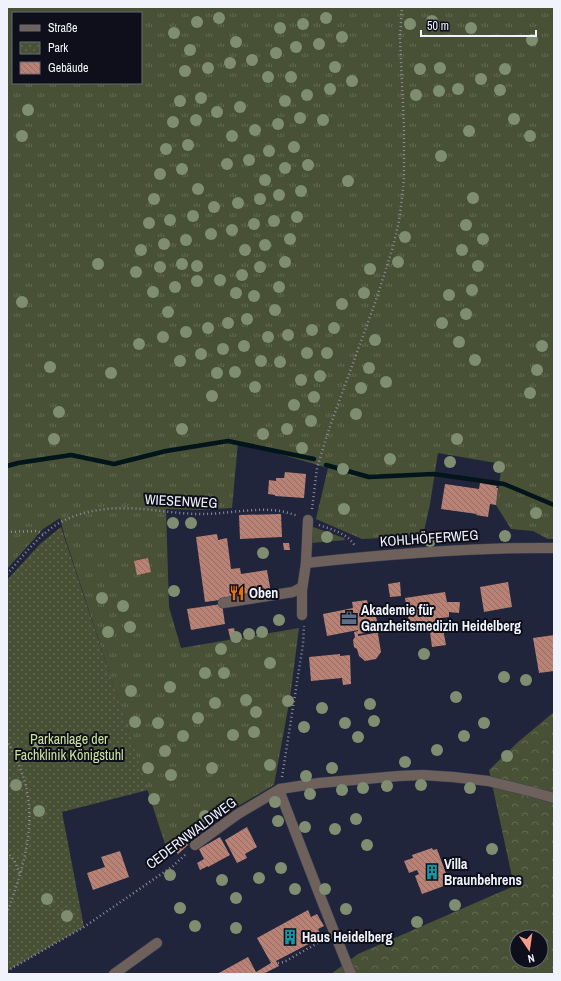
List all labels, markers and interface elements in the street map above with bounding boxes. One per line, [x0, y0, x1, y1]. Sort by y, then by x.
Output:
legend [12, 12, 142, 84]
scale bar [421, 12, 536, 38]
text: 50 m [427, 18, 449, 34]
text: Straße [48, 20, 78, 36]
text: Park [48, 40, 68, 56]
text: Gebäude [48, 60, 89, 76]
street label: WIESENWEG [144, 490, 218, 512]
street label: KOHLHÖFERWEG [379, 526, 479, 550]
restaurant icon: Oben [228, 584, 246, 602]
place label: Oben [249, 584, 278, 602]
place label: Akademie für Ganzheitsmedizin Heidelberg [361, 601, 521, 635]
office icon: Akademie für Ganzheitsmedizin Heidelberg [340, 609, 358, 627]
park label: Parkanlage der Fachklinik Königstuhl [14, 730, 124, 764]
street label: CEDERNWALDWEG [142, 793, 240, 873]
place label: Villa Braunbehrens [444, 855, 522, 889]
building icon: Villa Braunbehrens [423, 863, 441, 881]
building icon: Haus Heidelberg [281, 928, 299, 946]
place label: Haus Heidelberg [302, 928, 393, 946]
north arrow [509, 929, 549, 969]
text: N [527, 951, 536, 966]

